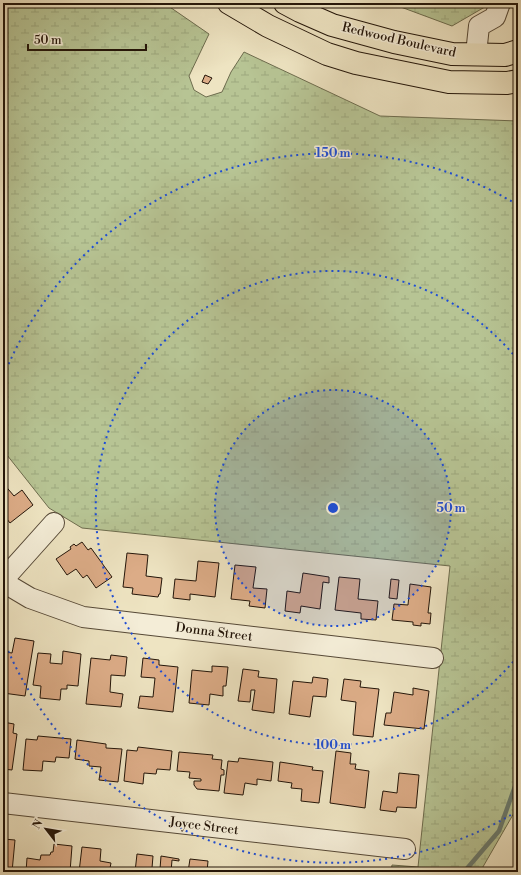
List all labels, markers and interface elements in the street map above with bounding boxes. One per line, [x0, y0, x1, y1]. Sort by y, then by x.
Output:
street label: Redwood Boulevard [340, 19, 458, 61]
scale bar [28, 26, 146, 52]
text: 50 m [34, 33, 62, 48]
text: 150 m [316, 146, 350, 161]
centre of rings [326, 501, 340, 515]
text: 50 m [436, 501, 466, 516]
street label: Donna Street [175, 619, 254, 645]
text: 100 m [315, 738, 351, 753]
north arrow [26, 809, 66, 849]
street label: Joyce Street [167, 814, 240, 838]
text: N [30, 817, 47, 832]

